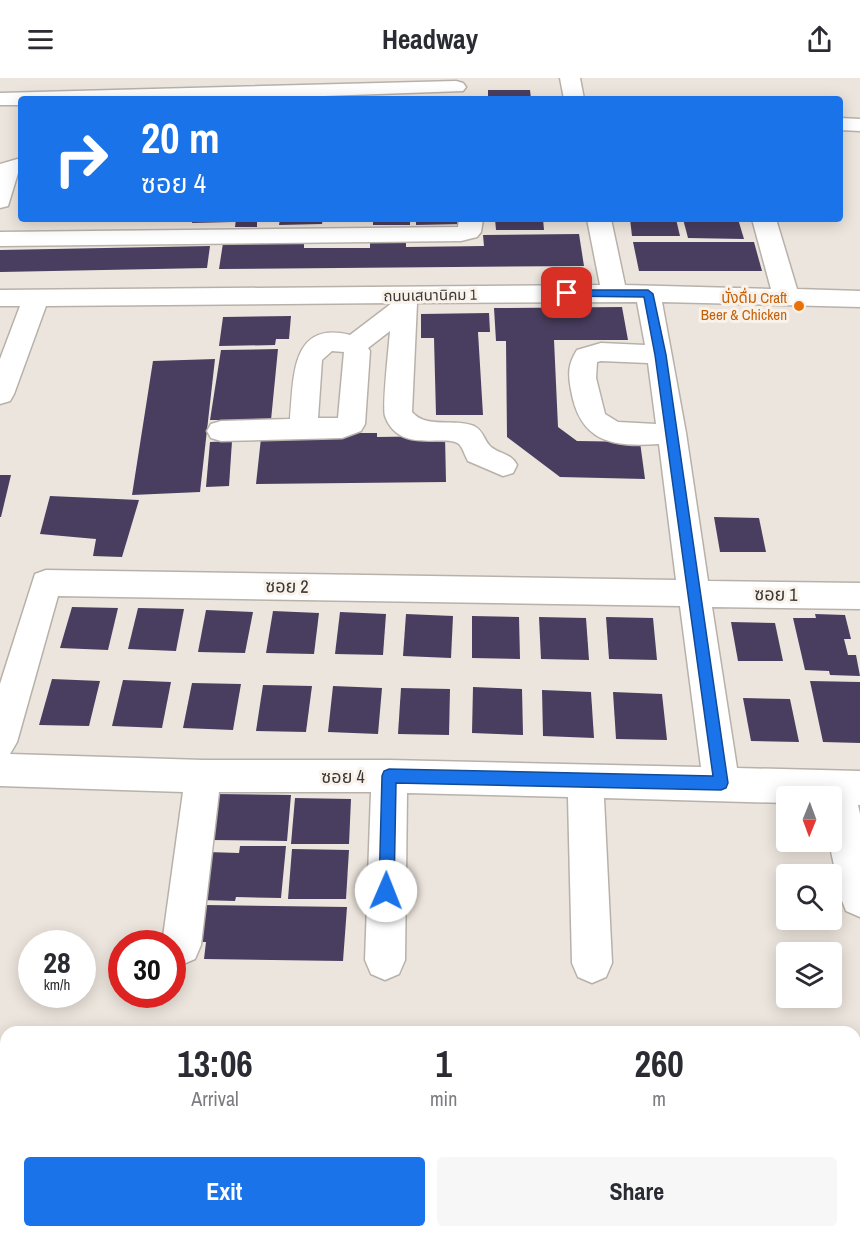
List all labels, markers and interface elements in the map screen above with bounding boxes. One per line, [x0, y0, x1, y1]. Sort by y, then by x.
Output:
text: Headway [382, 21, 478, 57]
icon: menu [24, 23, 57, 56]
icon: share [803, 23, 836, 56]
text: 20 m [141, 110, 220, 166]
icon: right [42, 120, 120, 198]
text: ซอย 4 [141, 165, 206, 201]
pin [541, 267, 592, 318]
icon: arrive [550, 276, 583, 309]
street label: ถนนเสนานิคม 1 [383, 284, 477, 306]
place label: นั่งดื่ม Craft Beer & Chicken [701, 287, 788, 325]
marker: นั่งดื่ม Craft Beer & Chicken [792, 299, 806, 313]
street label: ซอย 2 [265, 573, 309, 599]
street label: ซอย 1 [754, 581, 799, 607]
street label: ซอย 4 [321, 764, 365, 789]
north arrow [776, 786, 842, 852]
map controls [776, 786, 842, 1008]
position arrow [354, 859, 418, 923]
button: search [776, 864, 842, 930]
speed limit sign: 30 [108, 930, 186, 1008]
text: 28 [43, 942, 71, 982]
button: layers [776, 942, 842, 1008]
text: km/h [44, 974, 70, 995]
text: 13:06 [177, 1040, 253, 1088]
text: 1 [435, 1040, 452, 1088]
text: 260 [635, 1040, 684, 1088]
text: Arrival [191, 1085, 239, 1112]
text: min [430, 1085, 457, 1112]
text: m [652, 1085, 666, 1112]
button: Exit [24, 1157, 425, 1226]
button: Share [437, 1157, 837, 1226]

